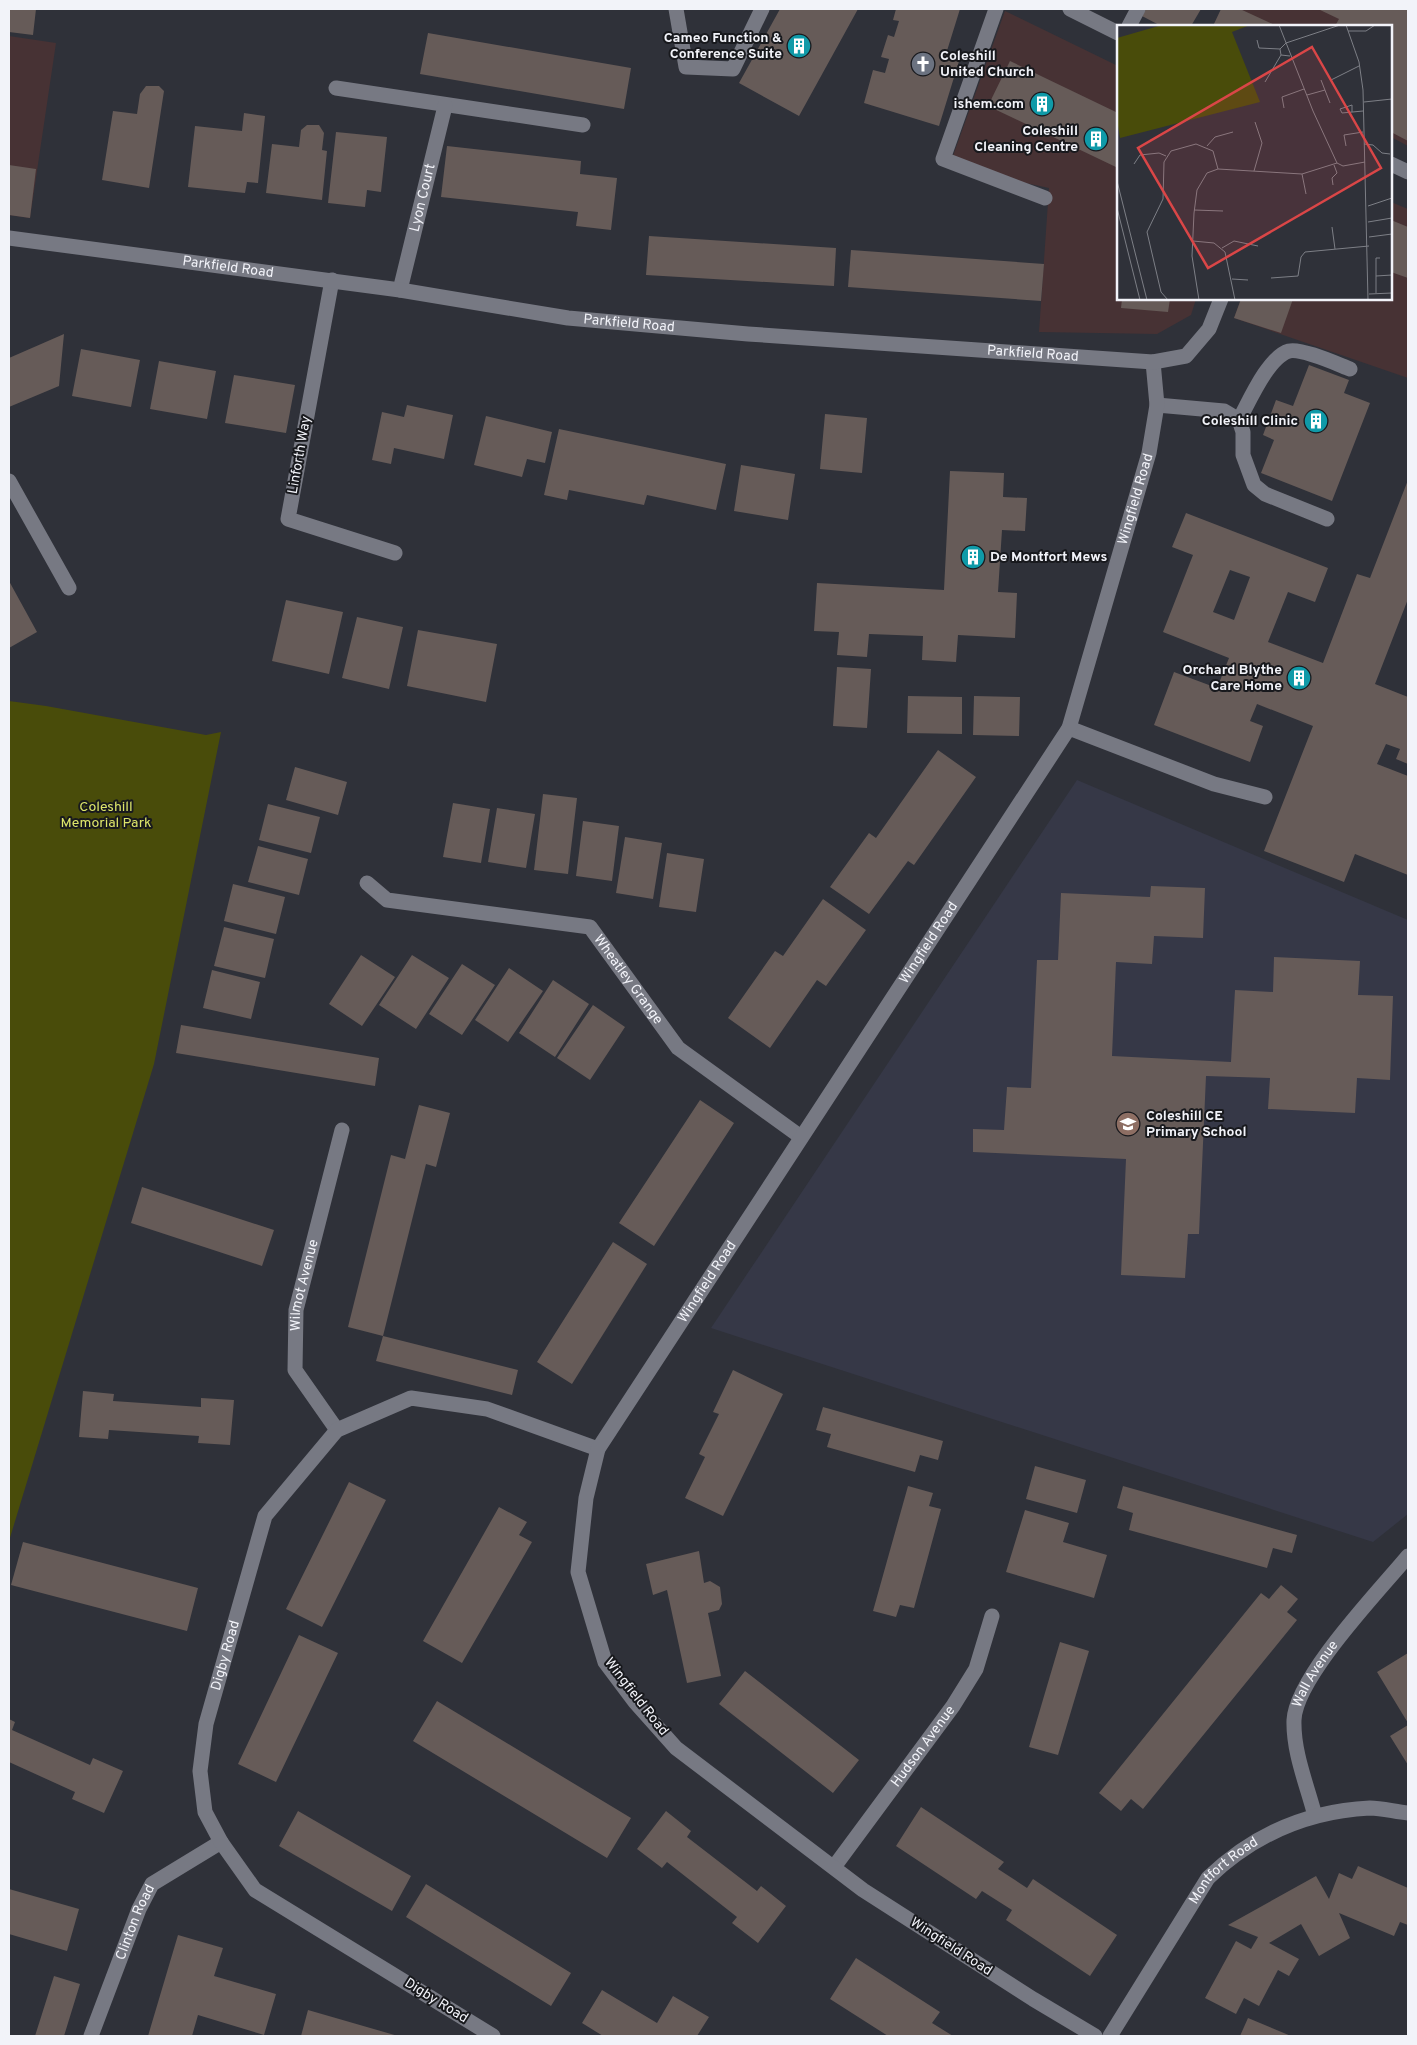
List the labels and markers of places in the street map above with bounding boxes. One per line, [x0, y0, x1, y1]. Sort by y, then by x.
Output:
place label: Cameo Function & Conference Suite [664, 30, 782, 63]
building icon: Cameo Function & Conference Suite [786, 33, 812, 59]
place label: Coleshill United Church [940, 48, 1034, 81]
church icon: Coleshill United Church [910, 51, 936, 77]
building icon: ishem.com [1029, 91, 1055, 117]
place label: ishem.com [954, 96, 1024, 113]
place label: Coleshill Cleaning Centre [974, 123, 1078, 156]
building icon: Coleshill Cleaning Centre [1083, 126, 1109, 152]
building icon: Coleshill Clinic [1303, 408, 1329, 434]
place label: Coleshill Clinic [1202, 413, 1298, 430]
building icon: De Montfort Mews [960, 544, 986, 570]
place label: De Montfort Mews [990, 549, 1108, 566]
place label: Orchard Blythe Care Home [1182, 662, 1282, 695]
building icon: Orchard Blythe Care Home [1286, 665, 1312, 691]
place label: Coleshill CE Primary School [1146, 1108, 1247, 1141]
school or university icon: Coleshill CE Primary School [1115, 1111, 1141, 1137]

